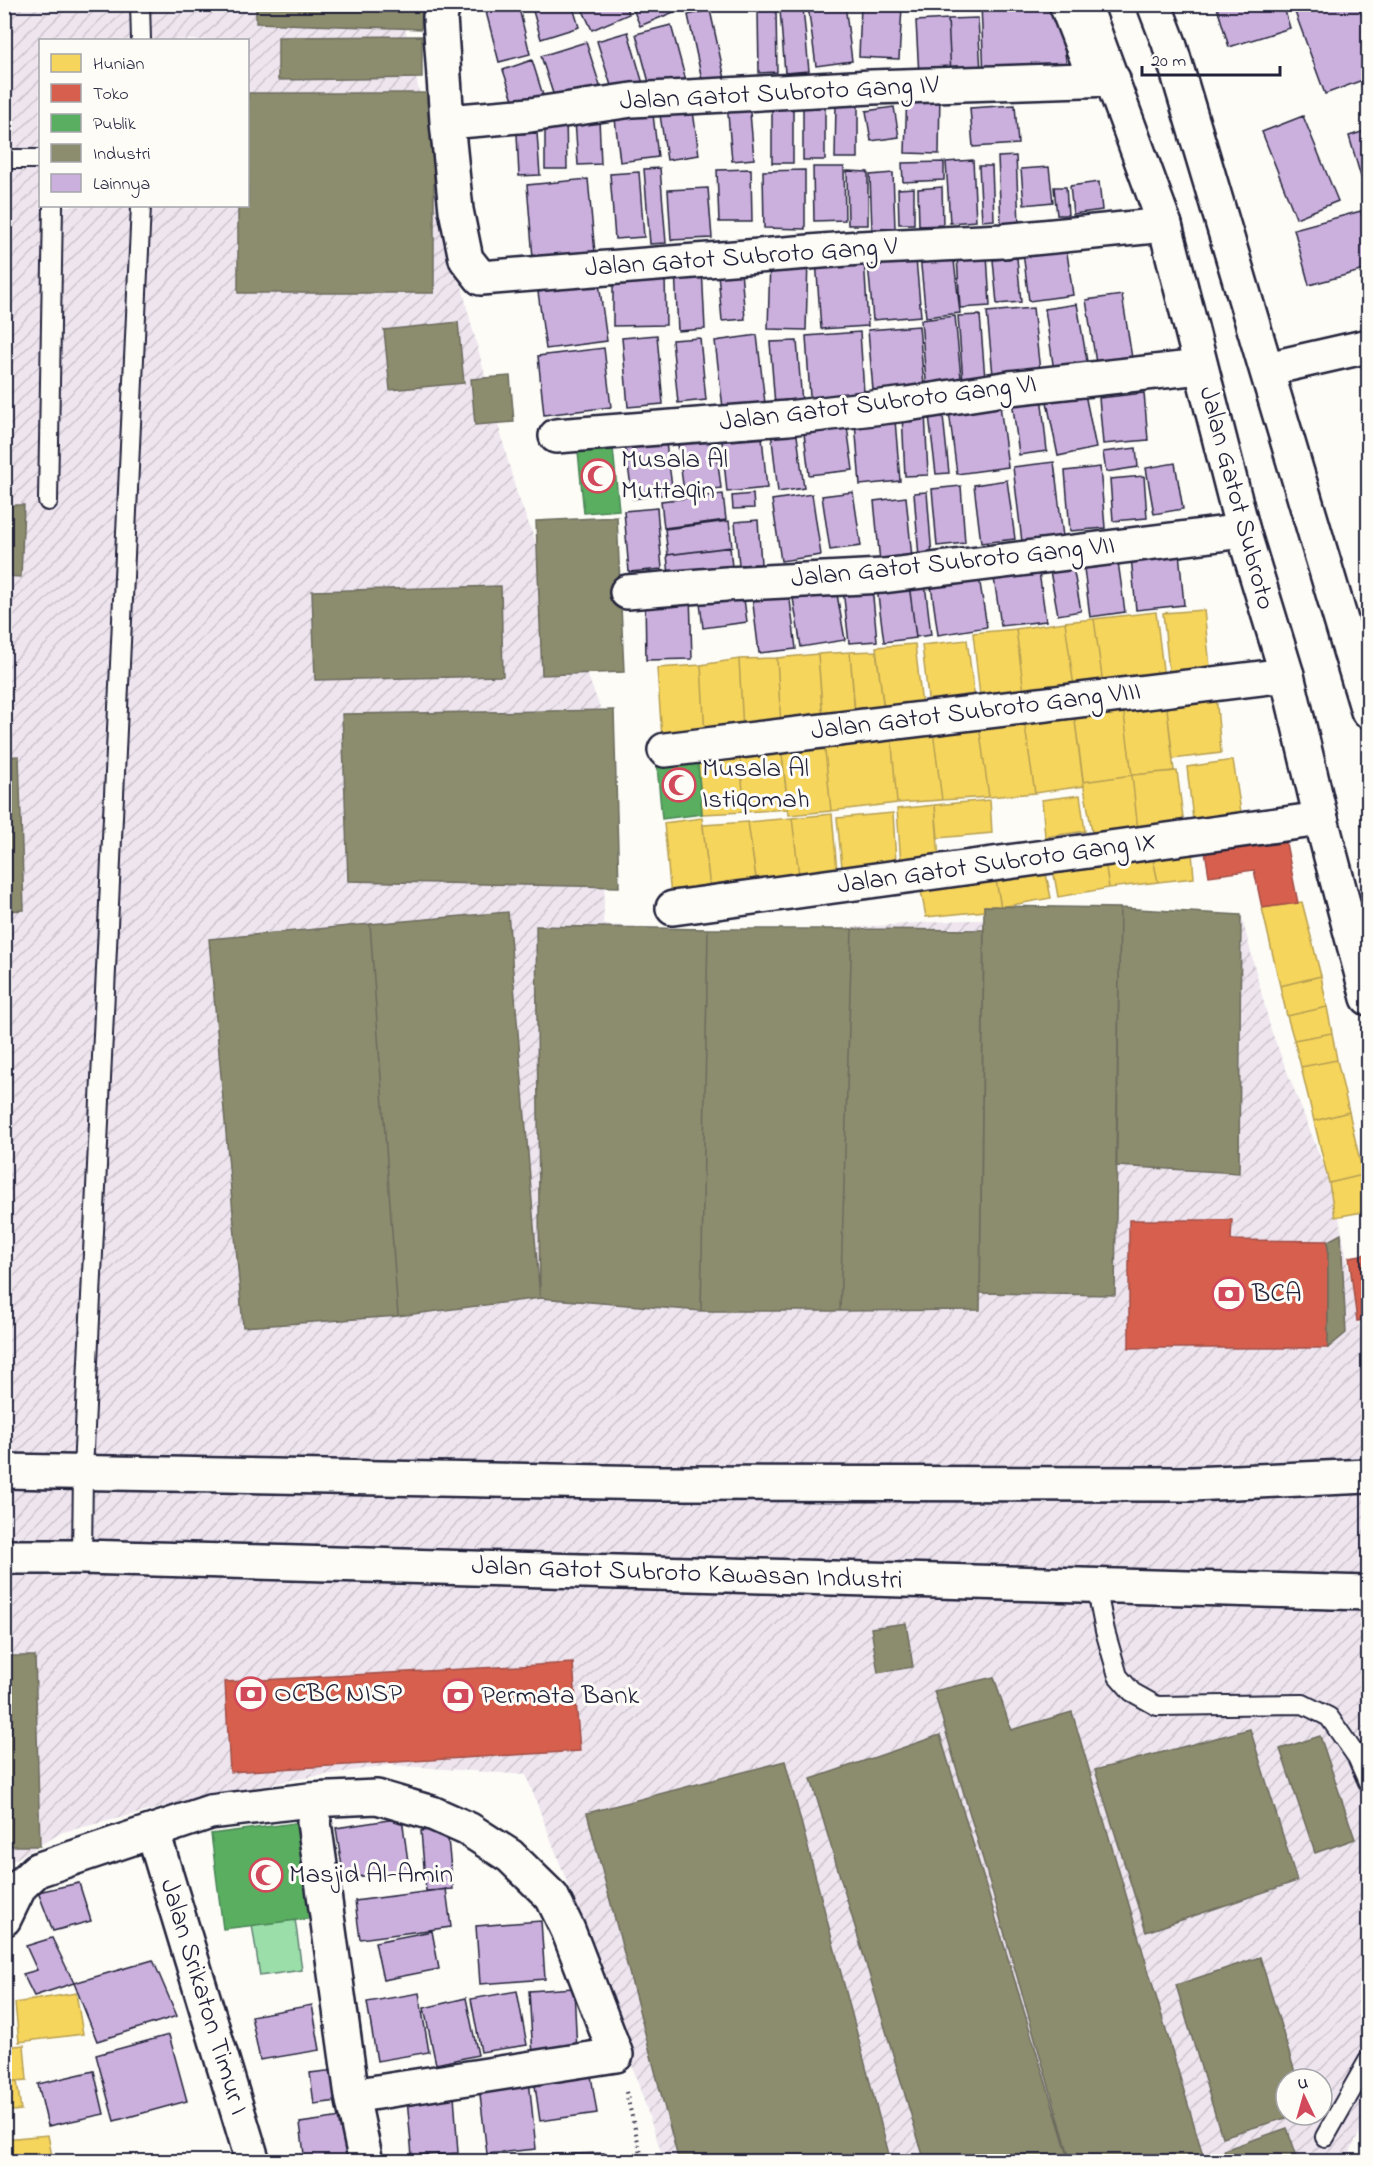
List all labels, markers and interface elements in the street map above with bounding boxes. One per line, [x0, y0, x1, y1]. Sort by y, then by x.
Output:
legend [39, 39, 249, 207]
scale bar [1142, 39, 1280, 77]
text: 20 m [1151, 49, 1186, 75]
text: Hunian [93, 52, 145, 78]
street label: Jalan Gatot Subroto Gang IV [619, 66, 940, 122]
text: Toko [93, 82, 129, 108]
text: Publik [93, 112, 136, 138]
text: Industri [93, 142, 151, 168]
text: Lainnya [93, 172, 150, 198]
street label: Jalan Gatot Subroto Gang V [584, 228, 899, 288]
street label: Jalan Gatot Subroto Gang VI [717, 365, 1039, 443]
street label: Jalan Gatot Subroto [1187, 382, 1285, 614]
place label: Musala Al Muttaqin [621, 441, 728, 511]
mosque icon: Musala Al Muttaqin [580, 458, 616, 494]
street label: Jalan Gatot Subroto Gang VII [789, 527, 1117, 599]
street label: Jalan Gatot Subroto Gang VIII [809, 672, 1143, 752]
place label: Musala Al Istiqomah [702, 750, 810, 820]
mosque icon: Musala Al Istiqomah [661, 767, 697, 803]
street label: Jalan Gatot Subroto Gang IX [835, 822, 1159, 906]
place label: BCA [1251, 1275, 1302, 1314]
bank icon: BCA [1211, 1276, 1247, 1312]
street label: Jalan Gatot Subroto Kawasan Industri [471, 1547, 903, 1601]
place label: OCBC NISP [274, 1675, 402, 1714]
bank icon: OCBC NISP [233, 1676, 269, 1712]
place label: Permata Bank [481, 1677, 639, 1716]
bank icon: Permata Bank [440, 1678, 476, 1714]
place label: Masjid Al-Amin [289, 1856, 453, 1895]
mosque icon: Masjid Al-Amin [248, 1857, 284, 1893]
street label: Jalan Srikaton Timur I [149, 1874, 257, 2120]
north arrow [1274, 2067, 1334, 2127]
text: U [1297, 2072, 1309, 2096]

